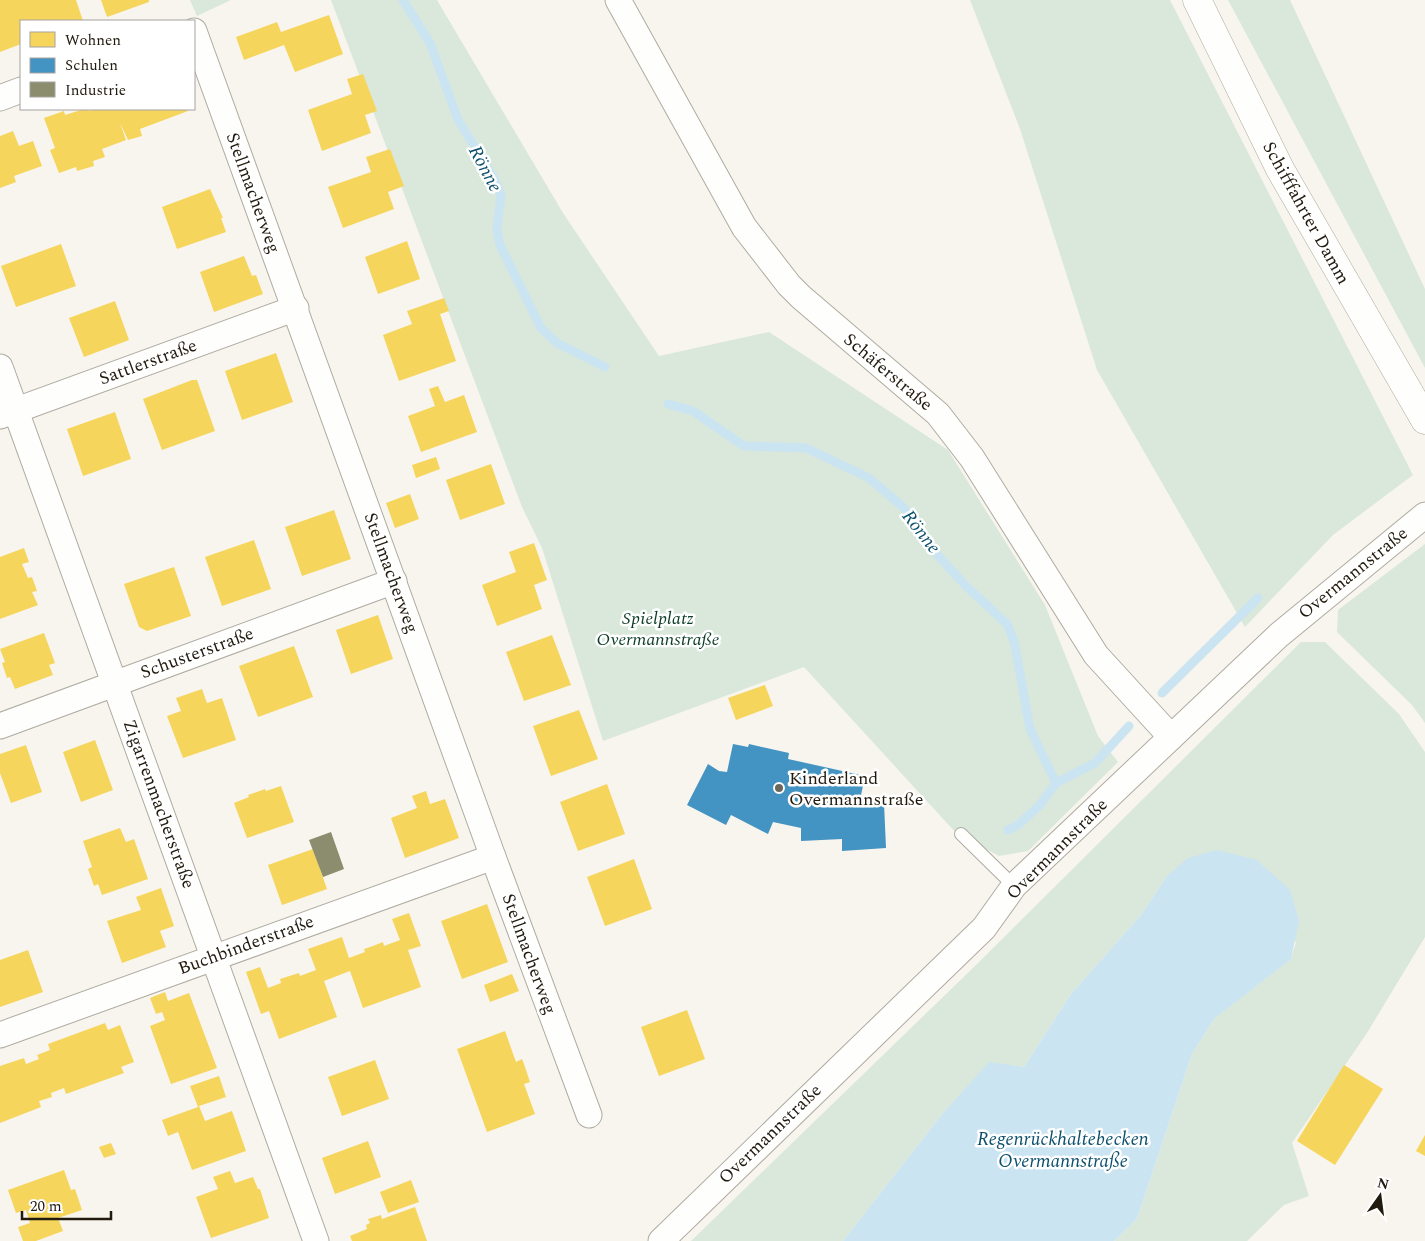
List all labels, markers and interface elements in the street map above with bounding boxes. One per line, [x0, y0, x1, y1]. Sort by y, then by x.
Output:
legend [20, 20, 195, 110]
text: Wohnen [65, 29, 121, 52]
text: Schulen [65, 54, 118, 77]
text: Industrie [65, 79, 126, 102]
street label: Stellmacherweg [219, 129, 287, 257]
street label: Schifffahrter Damm [1255, 137, 1357, 289]
water label: Rönne [461, 140, 509, 198]
street label: Schäferstraße [837, 326, 939, 418]
street label: Sattlerstraße [95, 332, 201, 392]
water label: Rönne [894, 504, 948, 560]
street label: Stellmacherweg [357, 509, 425, 637]
street label: Overmannstraße [1292, 520, 1414, 626]
park label: Spielplatz Overmannstraße [597, 605, 719, 653]
street label: Schusterstraße [137, 620, 257, 686]
street label: Zigarrenmacherstraße [116, 716, 202, 892]
place label: Kinderland Overmannstraße [789, 765, 923, 813]
marker: Kinderland Overmannstraße [773, 782, 785, 794]
street label: Overmannstraße [1000, 792, 1114, 906]
street label: Stellmacherweg [495, 890, 563, 1018]
street label: Buchbinderstraße [174, 908, 318, 982]
street label: Overmannstraße [712, 1078, 828, 1190]
water label: Regenrückhaltebecken Overmannstraße [977, 1125, 1149, 1176]
north arrow [1355, 1171, 1405, 1221]
text: N [1375, 1172, 1391, 1195]
scale bar [22, 1188, 111, 1220]
text: 20 m [30, 1195, 62, 1218]

